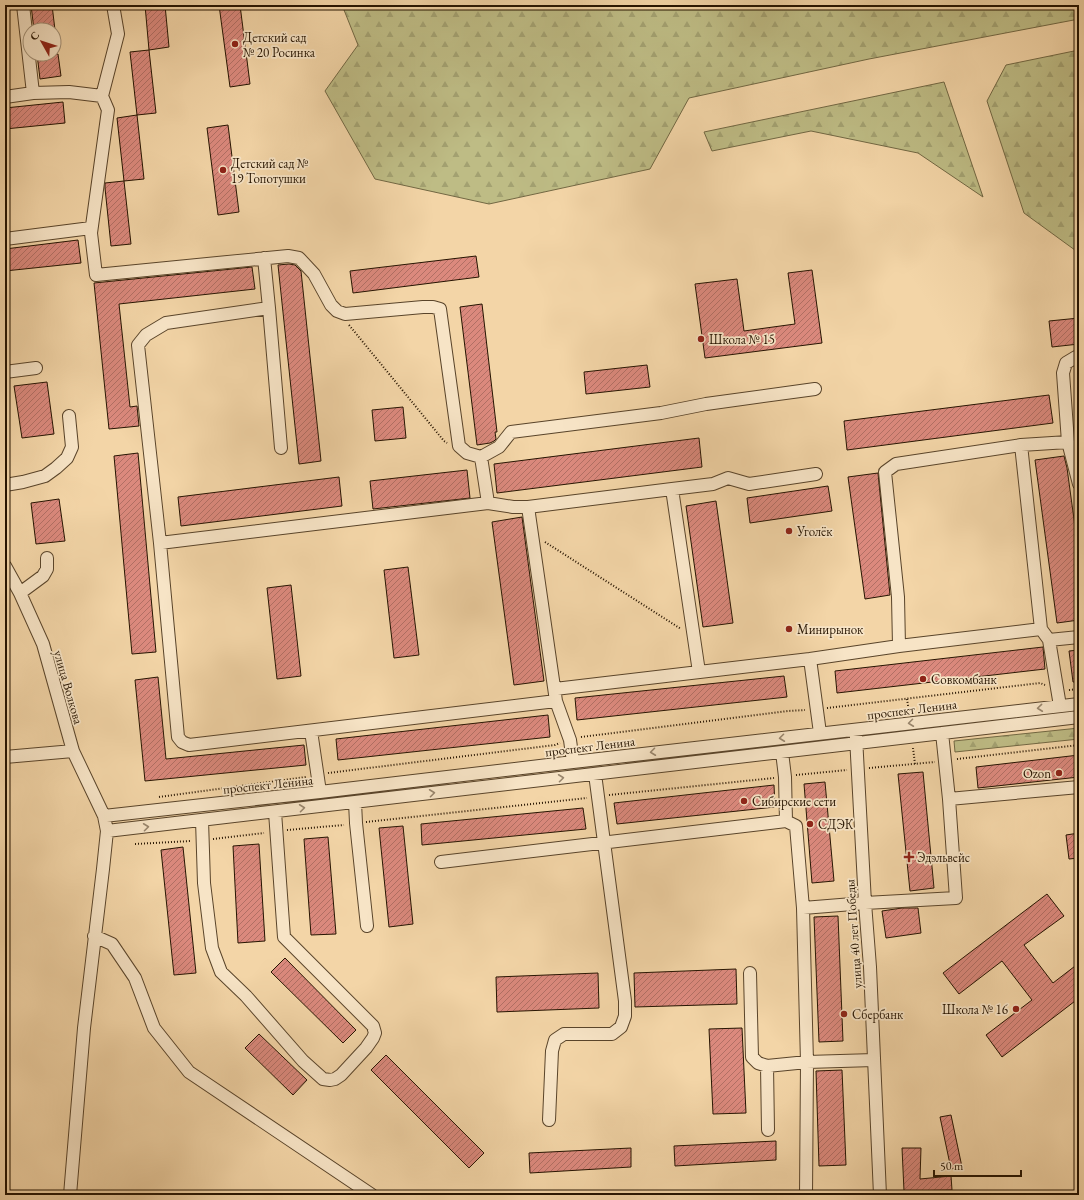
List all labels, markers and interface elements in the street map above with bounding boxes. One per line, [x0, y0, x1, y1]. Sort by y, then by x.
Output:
north arrow [22, 22, 62, 62]
text: С [26, 28, 42, 43]
place label: Детский сад № 20 Росинка [243, 29, 316, 61]
marker: Детский сад № 20 Росинка [230, 39, 240, 49]
place label: Детский сад № 19 Топотушки [231, 155, 308, 187]
marker: Детский сад № 19 Топотушки [218, 165, 228, 175]
place label: Школа № 15 [709, 331, 775, 348]
marker: Школа № 15 [696, 334, 706, 344]
place label: Уголёк [796, 523, 833, 540]
marker: Уголёк [784, 526, 794, 536]
place label: Минирынок [797, 621, 864, 638]
marker: Минирынок [784, 624, 794, 634]
street label: улица Волкова [50, 648, 87, 727]
place label: Совкомбанк [931, 671, 997, 688]
marker: Совкомбанк [918, 674, 928, 684]
street label: проспект Ленина [866, 695, 959, 723]
one-way arrow [1037, 703, 1043, 712]
one-way arrow [908, 718, 914, 727]
street label: проспект Ленина [544, 732, 637, 760]
one-way arrow [779, 733, 785, 742]
one-way arrow [650, 748, 656, 757]
place label: Ozon [1023, 765, 1051, 782]
marker: Ozon [1054, 768, 1064, 778]
street label: проспект Ленина [222, 771, 315, 798]
one-way arrow [558, 774, 564, 783]
one-way arrow [429, 789, 435, 798]
place label: Сибирские сети [752, 793, 836, 810]
marker: Сибирские сети [739, 796, 749, 806]
one-way arrow [299, 804, 305, 813]
place label: СДЭК [818, 816, 854, 833]
marker: СДЭК [805, 819, 815, 829]
one-way arrow [142, 823, 149, 832]
place label: Эдэльвейс [917, 849, 970, 866]
marker: Эдэльвейс [904, 852, 914, 862]
street label: улица 40 лет Победы [841, 879, 866, 989]
place label: Школа № 16 [942, 1001, 1008, 1018]
marker: Школа № 16 [1011, 1004, 1021, 1014]
place label: Сбербанк [852, 1006, 904, 1023]
marker: Сбербанк [839, 1009, 849, 1019]
scale bar [934, 1152, 1021, 1178]
text: 50 m [940, 1158, 964, 1174]

